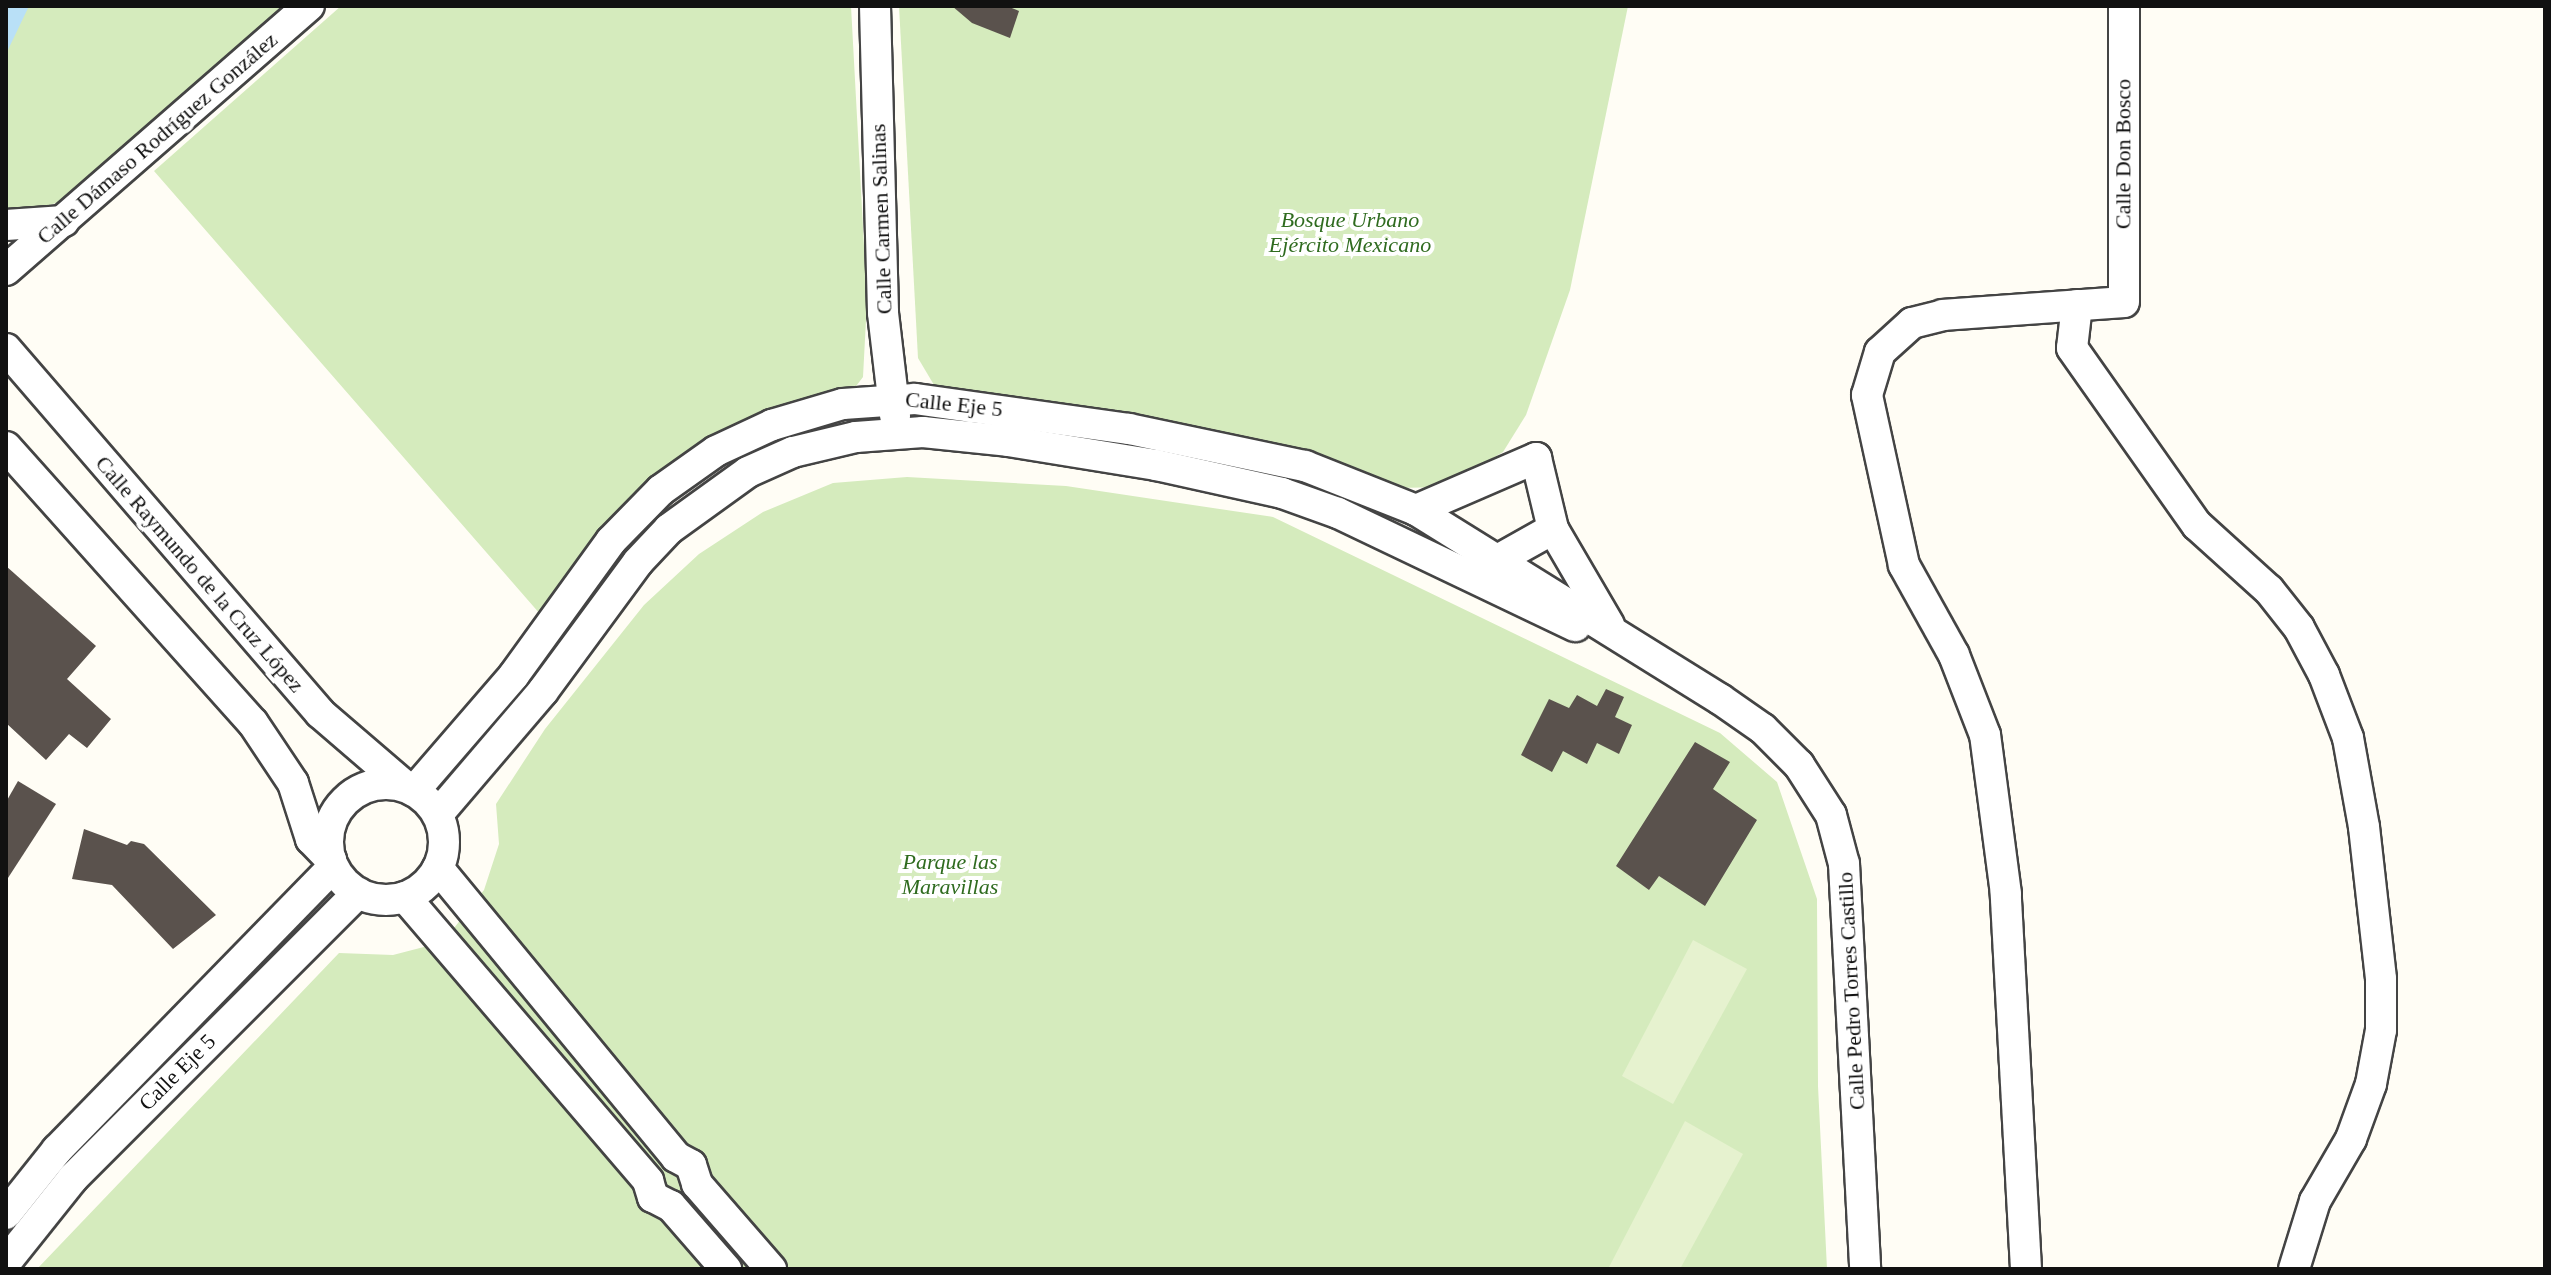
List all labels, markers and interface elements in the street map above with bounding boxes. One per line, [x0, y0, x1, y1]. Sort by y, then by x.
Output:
street label: Calle Dámaso Rodríguez González [31, 26, 283, 250]
street label: Calle Don Bosco [2110, 79, 2136, 229]
street label: Calle Carmen Salinas [864, 123, 898, 315]
park label: Bosque Urbano Ejército Mexicano [1269, 206, 1431, 258]
street label: Calle Eje 5 [904, 386, 1004, 422]
street label: Calle Raymundo de la Cruz López [90, 450, 310, 698]
park label: Parque las Maravillas [902, 848, 998, 900]
street label: Calle Pedro Torres Castillo [1832, 871, 1870, 1111]
street label: Calle Eje 5 [133, 1028, 221, 1116]

